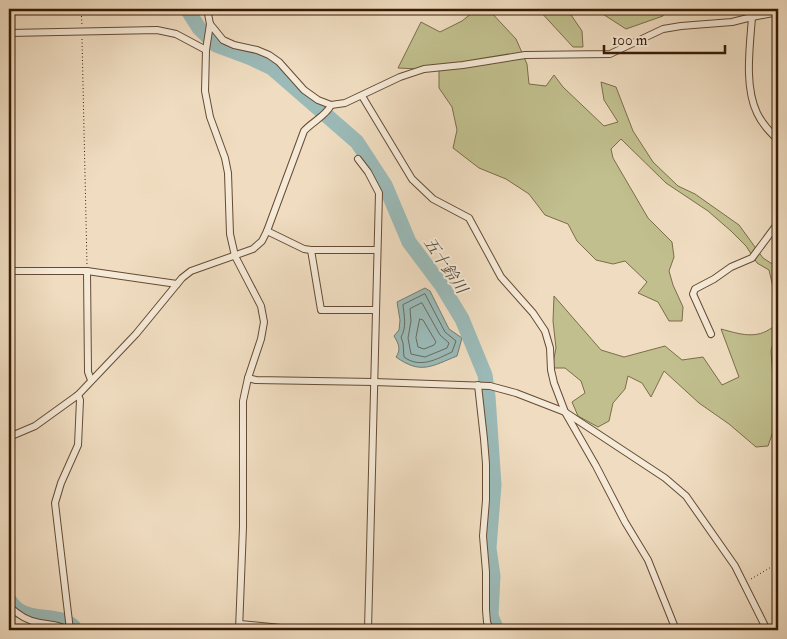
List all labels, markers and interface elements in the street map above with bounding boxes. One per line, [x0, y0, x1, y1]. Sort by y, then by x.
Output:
scale bar [604, 22, 726, 54]
text: 100 m [612, 31, 648, 50]
water label: 五十鈴川 [419, 233, 472, 299]

